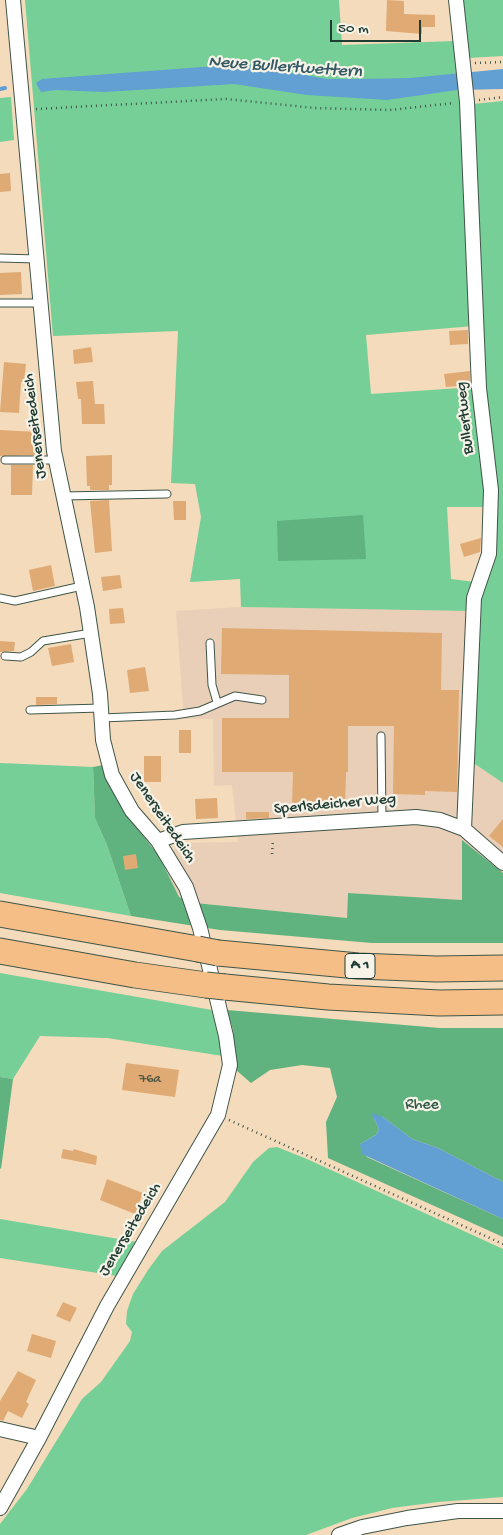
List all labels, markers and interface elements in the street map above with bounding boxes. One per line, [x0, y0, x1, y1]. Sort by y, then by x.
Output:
scale bar [333, 10, 424, 42]
text: 50 m [338, 20, 369, 38]
water label: Neue Bullertwettern [208, 52, 362, 84]
street label: Jenerseitedeich [20, 372, 52, 480]
street label: Bullertweg [453, 381, 479, 455]
street label: Jenerseitedeich [124, 769, 200, 867]
street label: Sperlsdeicher Weg [273, 790, 397, 820]
road number: A 1 [345, 954, 375, 978]
house number: 76a [139, 1072, 161, 1088]
park label: Rhee [405, 1096, 439, 1116]
street label: Jenerseitedeich [96, 1180, 166, 1280]

